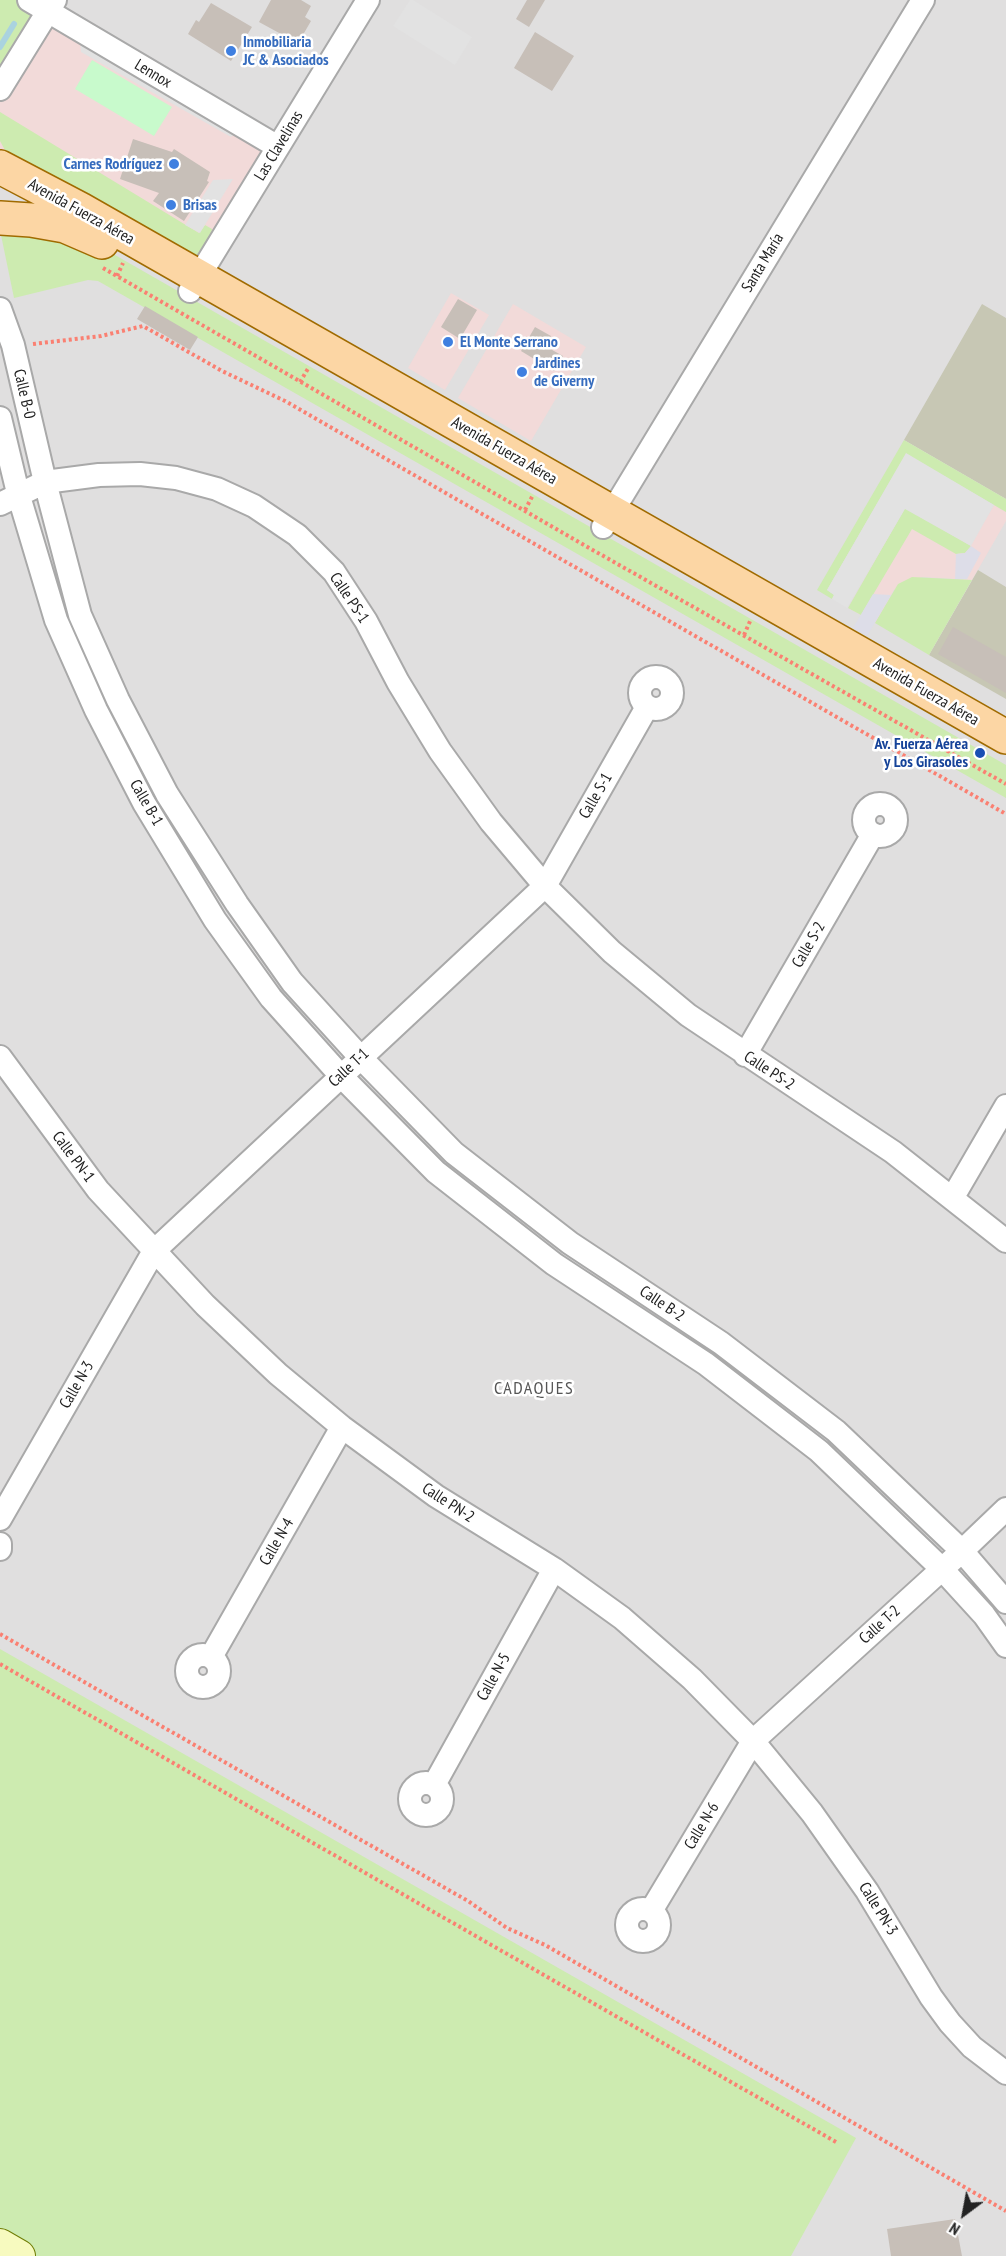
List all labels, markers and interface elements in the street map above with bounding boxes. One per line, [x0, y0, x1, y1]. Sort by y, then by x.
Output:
place label: Inmobiliaria JC & Asociados [243, 32, 329, 70]
marker: Inmobiliaria JC & Asociados [224, 44, 238, 58]
street label: Lennox [131, 56, 175, 92]
street label: Las Clavelinas [251, 108, 307, 184]
place label: Carnes Rodríguez [64, 154, 162, 174]
marker: Carnes Rodríguez [167, 157, 181, 171]
street label: Avenida Fuerza Aérea [24, 175, 138, 249]
place label: Brisas [183, 195, 217, 215]
marker: Brisas [164, 198, 178, 212]
street label: Santa María [738, 230, 788, 296]
place label: El Monte Serrano [460, 332, 558, 352]
marker: El Monte Serrano [441, 335, 455, 349]
place label: Jardines de Giverny [534, 353, 594, 391]
marker: Jardines de Giverny [515, 365, 529, 379]
street label: Calle B-0 [9, 367, 39, 421]
street label: Avenida Fuerza Aérea [448, 413, 560, 489]
street label: Calle PS-1 [325, 569, 373, 627]
street label: Avenida Fuerza Aérea [870, 654, 982, 730]
place label: Av. Fuerza Aérea y Los Girasoles [875, 734, 968, 772]
marker: Av. Fuerza Aérea y Los Girasoles [973, 746, 987, 760]
street label: Calle S-1 [575, 770, 617, 822]
street label: Calle B-1 [125, 776, 167, 830]
street label: Calle S-2 [788, 919, 830, 971]
street label: Calle T-1 [325, 1044, 373, 1092]
street label: Calle PS-2 [740, 1047, 798, 1095]
street label: Calle PN-1 [48, 1128, 98, 1186]
street label: Calle B-2 [636, 1282, 688, 1326]
street label: Calle N-3 [56, 1358, 98, 1412]
district label: CADAQUES [494, 1378, 574, 1400]
street label: Calle PN-2 [418, 1479, 478, 1527]
street label: Calle N-4 [256, 1515, 298, 1569]
street label: Calle T-2 [856, 1602, 904, 1648]
street label: Calle N-5 [473, 1650, 515, 1704]
street label: Calle N-6 [681, 1799, 723, 1853]
street label: Calle PN-3 [854, 1879, 902, 1939]
north arrow [934, 2184, 994, 2244]
text: N [946, 2218, 963, 2240]

